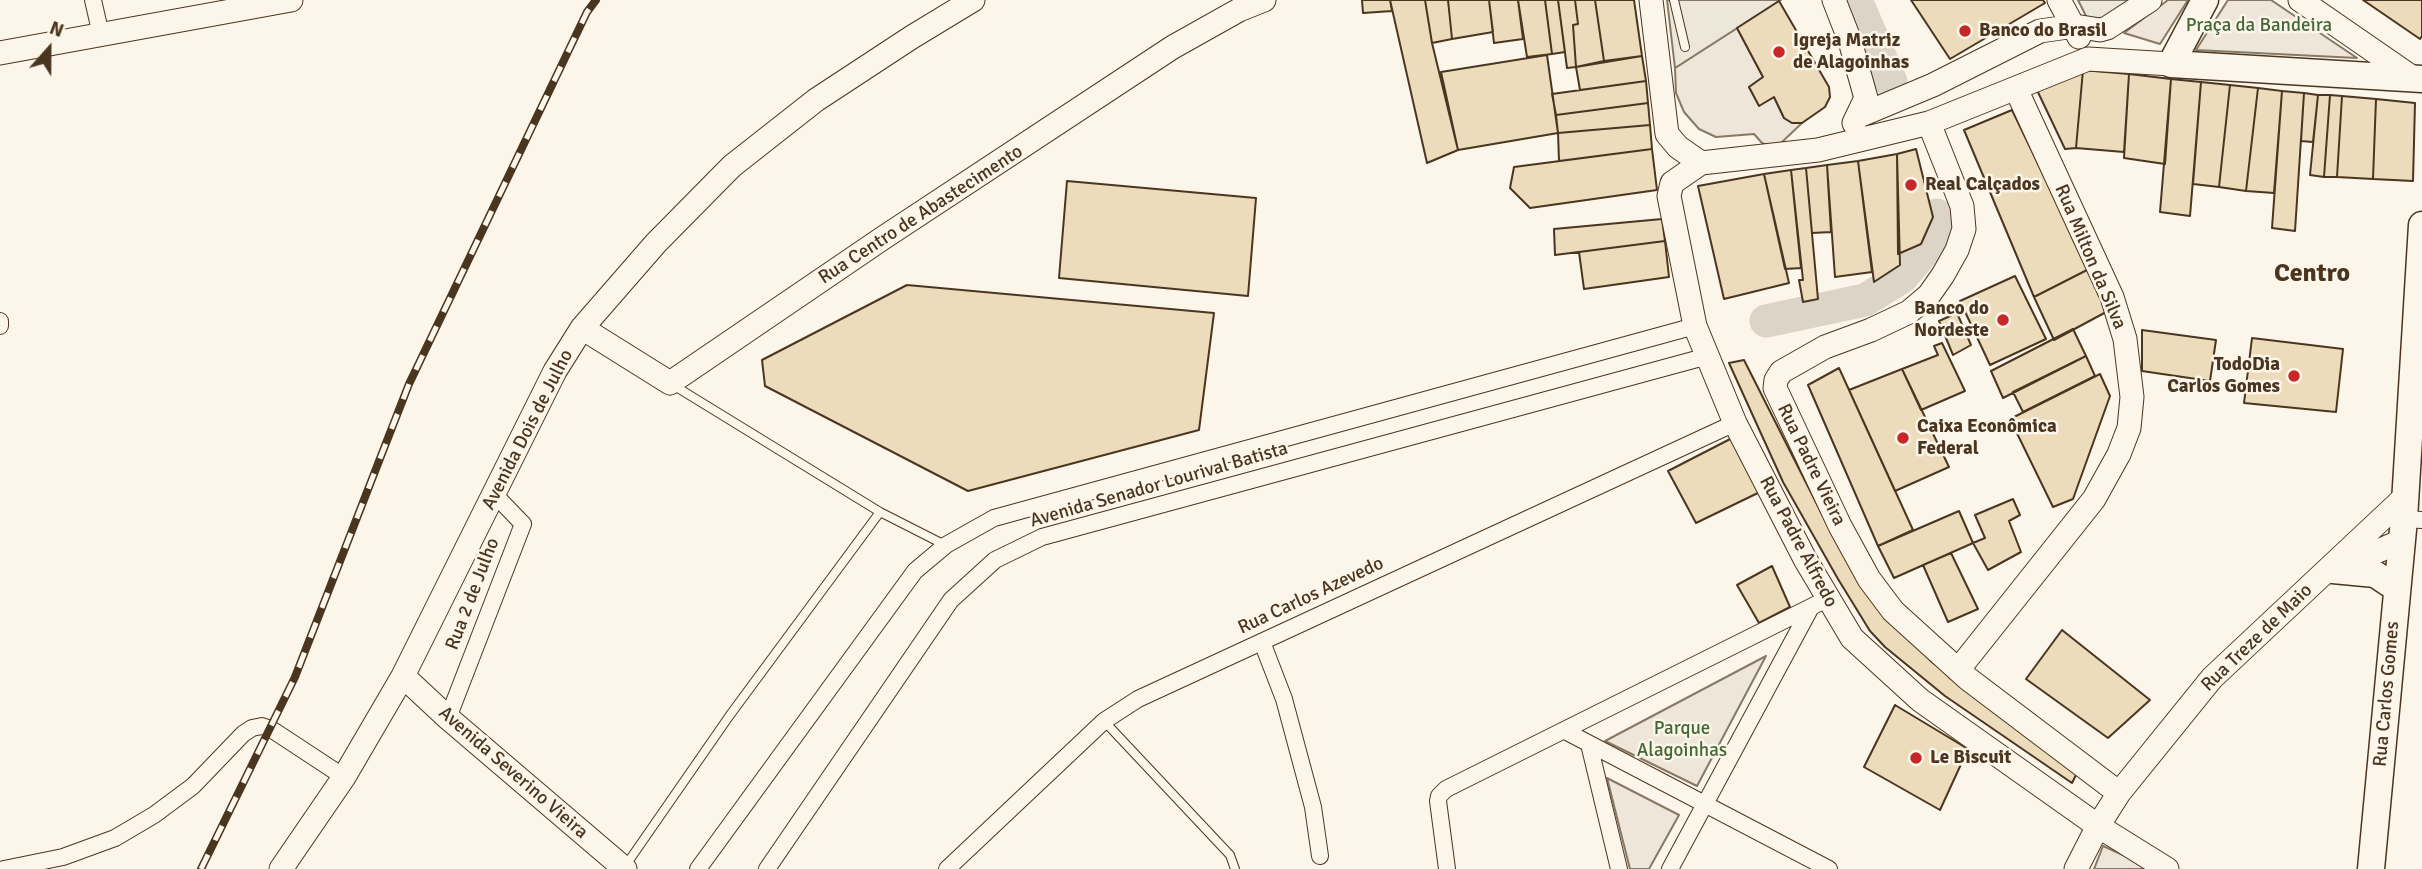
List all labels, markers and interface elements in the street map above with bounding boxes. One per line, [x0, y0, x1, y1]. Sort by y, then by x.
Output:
north arrow [14, 14, 84, 84]
park label: Praça da Bandeira [2186, 15, 2332, 37]
text: N [46, 16, 67, 43]
place label: Banco do Brasil [1979, 20, 2107, 42]
marker: Banco do Brasil [1957, 23, 1973, 39]
place label: Igreja Matriz de Alagoinhas [1793, 30, 1909, 74]
marker: Igreja Matriz de Alagoinhas [1771, 44, 1787, 60]
street label: Rua Centro de Abastecimento [815, 140, 1027, 290]
place label: Real Calçados [1925, 174, 2040, 196]
marker: Real Calçados [1903, 177, 1919, 193]
street label: Rua Milton da Silva [2049, 181, 2131, 333]
district label: Centro [2274, 258, 2350, 290]
place label: Banco do Nordeste [1914, 298, 1989, 342]
marker: Banco do Nordeste [1995, 312, 2011, 328]
street label: Avenida Dois de Julho [478, 346, 578, 514]
place label: TodoDia Carlos Gomes [2167, 354, 2280, 398]
marker: TodoDia Carlos Gomes [2286, 368, 2302, 384]
street label: Rua Padre Vieira [1772, 400, 1850, 530]
place label: Caixa Econômica Federal [1917, 416, 2057, 460]
marker: Caixa Econômica Federal [1895, 430, 1911, 446]
street label: Avenida Senador Lourival Batista [1027, 437, 1291, 533]
street label: Rua Padre Alfredo [1754, 473, 1842, 611]
street label: Rua 2 de Julho [441, 535, 505, 653]
street label: Rua Carlos Azevedo [1235, 552, 1387, 640]
street label: Rua Treze de Maio [2197, 579, 2317, 697]
street label: Rua Carlos Gomes [2369, 620, 2405, 768]
street label: Avenida Severino Vieira [434, 702, 592, 844]
park label: Parque Alagoinhas [1637, 718, 1727, 762]
place label: Le Biscuit [1930, 747, 2011, 769]
marker: Le Biscuit [1908, 750, 1924, 766]

